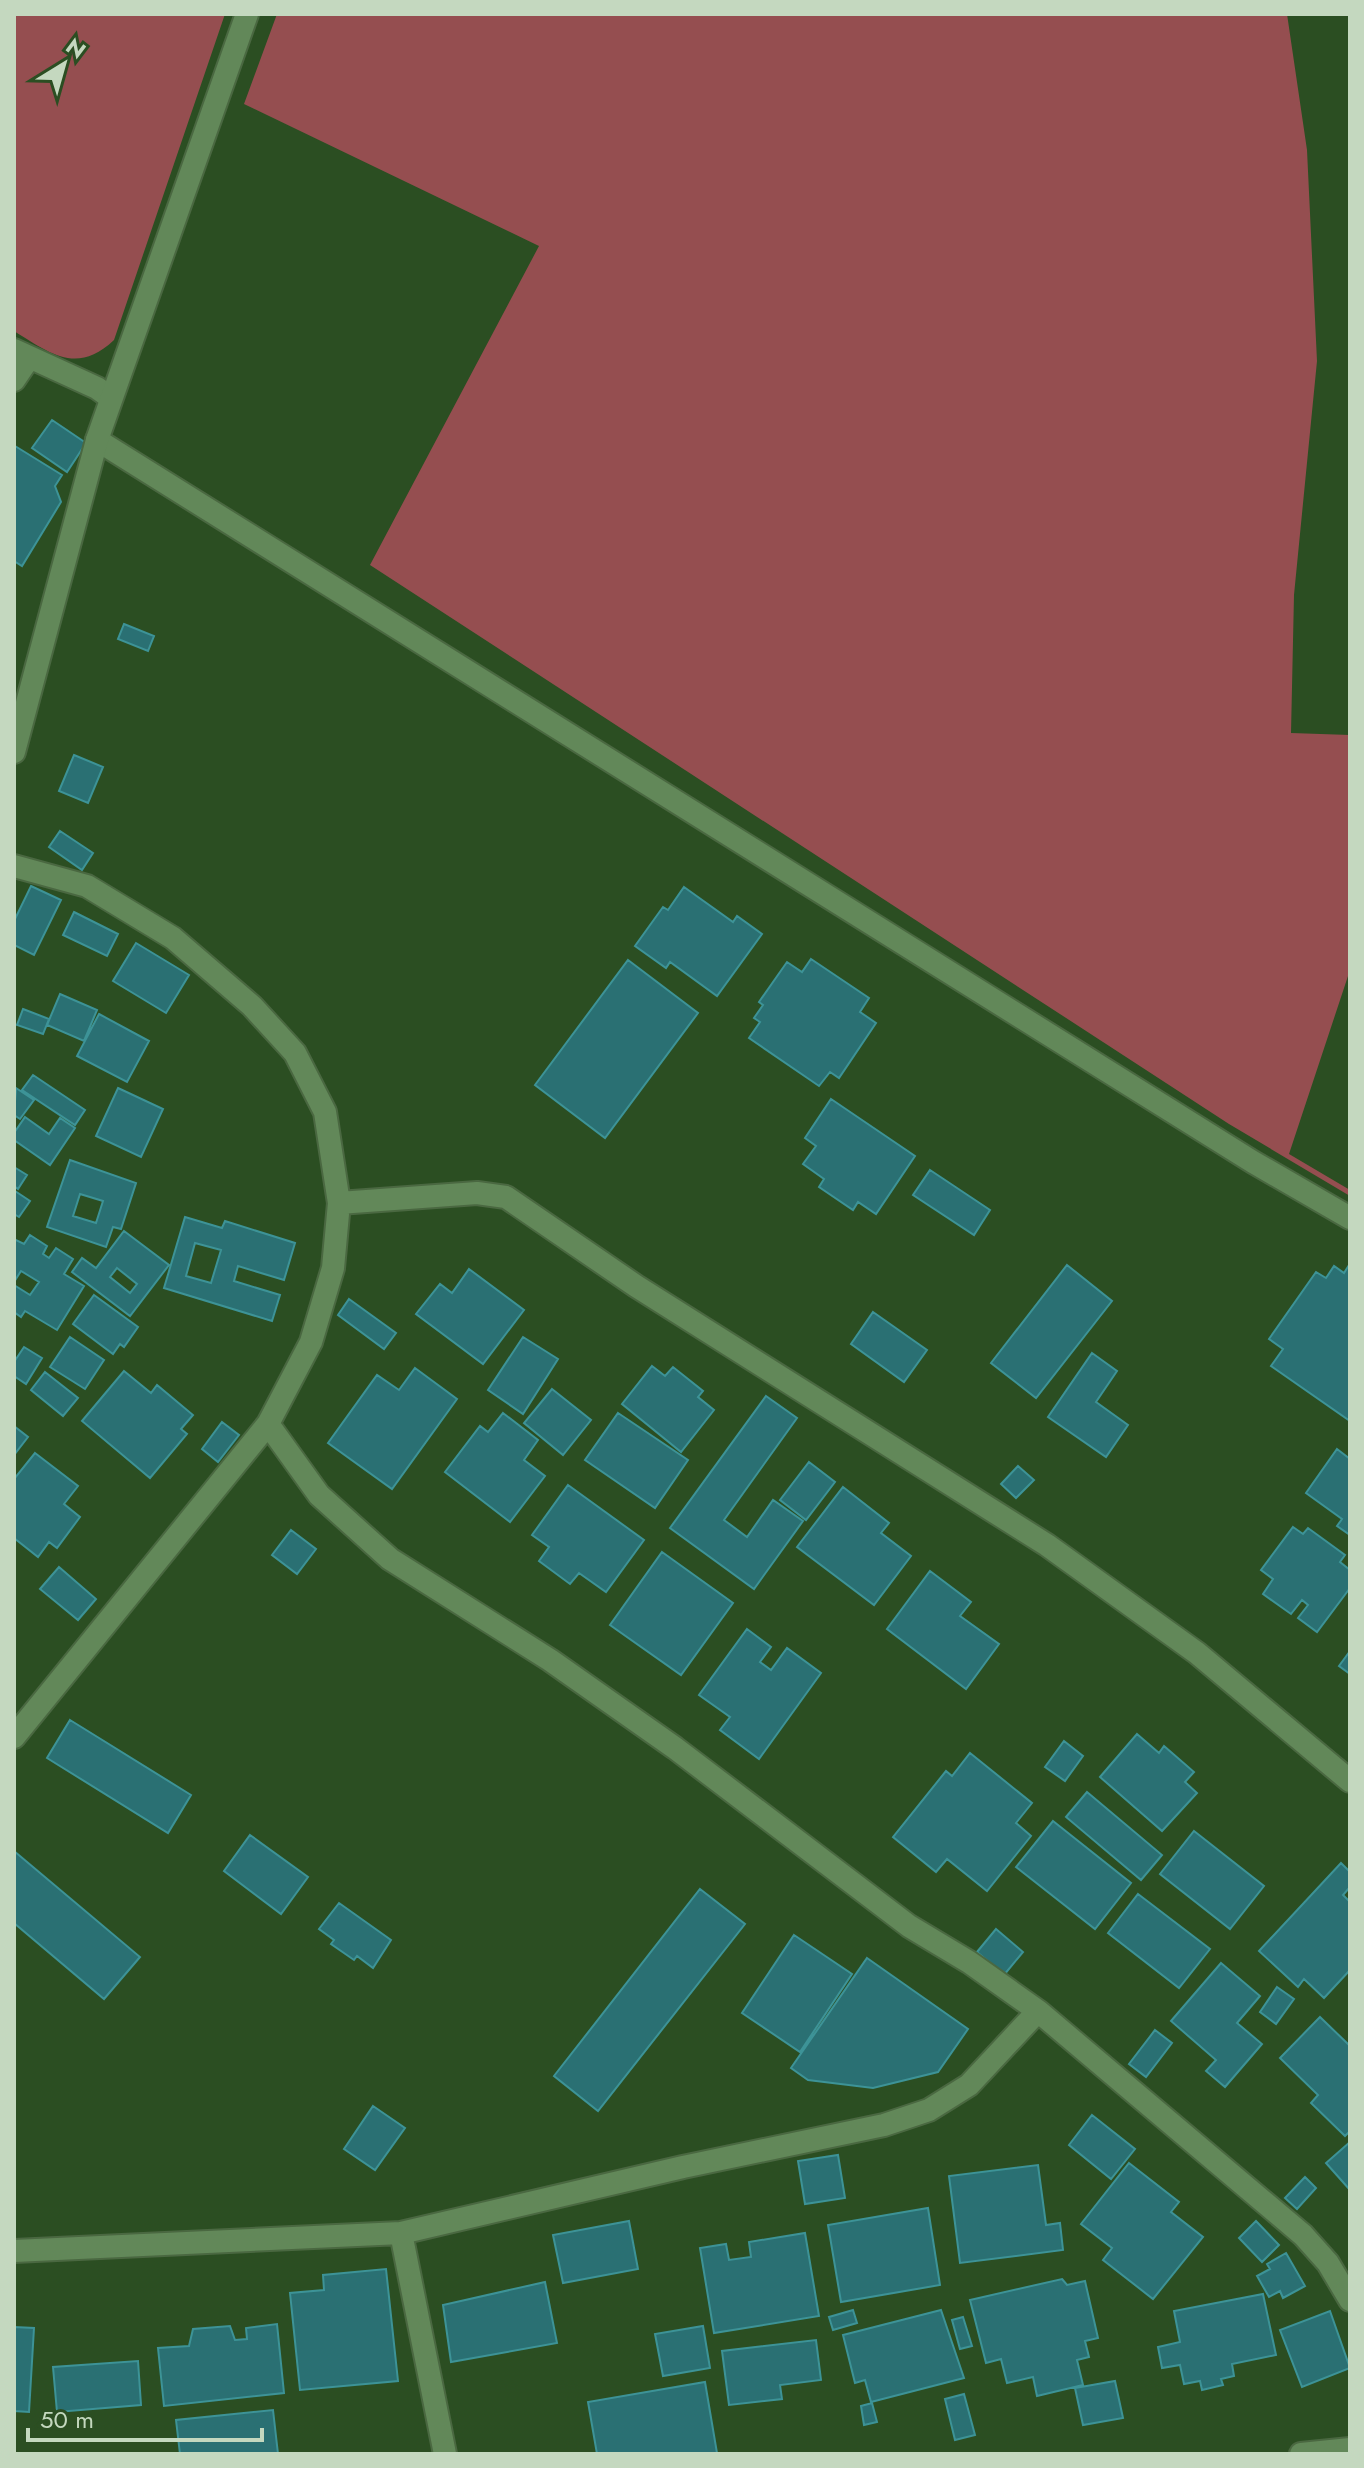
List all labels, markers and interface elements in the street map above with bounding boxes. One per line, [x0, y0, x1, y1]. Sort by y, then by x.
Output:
north arrow [24, 24, 104, 104]
text: N [59, 30, 93, 66]
scale bar [28, 2392, 262, 2442]
text: 50 m [40, 2402, 94, 2437]

